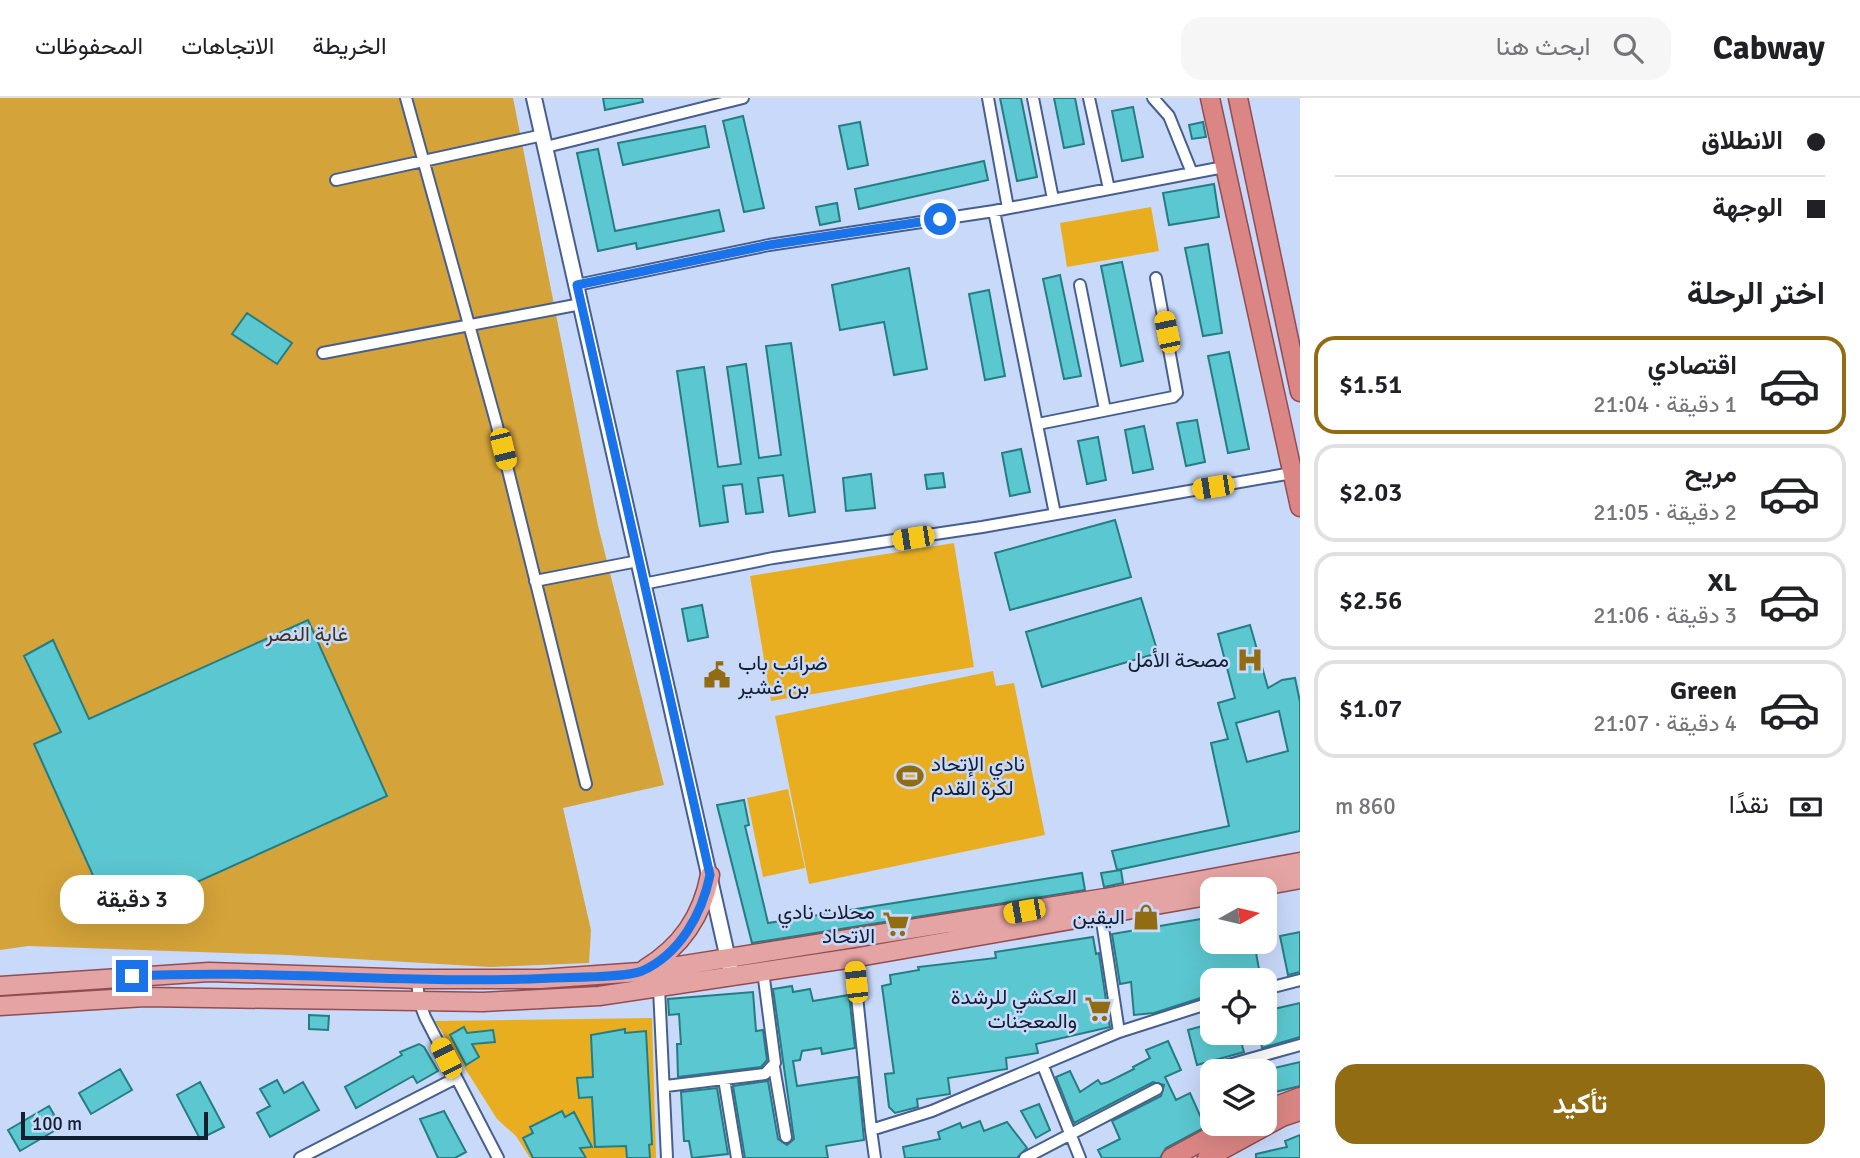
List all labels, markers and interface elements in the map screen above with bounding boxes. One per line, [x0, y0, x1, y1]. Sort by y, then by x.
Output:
search box [1181, 17, 1671, 80]
text: Cabway [1713, 28, 1825, 69]
icon: search [1609, 29, 1647, 67]
text: المحفوظات [35, 31, 143, 61]
text: الاتجاهات [181, 31, 274, 61]
text: الخريطة [312, 31, 387, 61]
text: ابحث هنا [1496, 31, 1591, 63]
text: الانطلاق [1701, 125, 1783, 157]
text: الوجهة [1712, 192, 1783, 224]
route start [924, 203, 956, 235]
text: اختر الرحلة [1687, 274, 1825, 313]
car [1153, 309, 1182, 355]
text: اقتصادي [1648, 350, 1737, 382]
icon: car [1758, 354, 1821, 417]
text: $1.51 [1339, 369, 1402, 401]
text: 1 دقيقة · 21:04 [1593, 390, 1737, 419]
car [488, 426, 519, 472]
text: مريح [1685, 458, 1737, 490]
icon: car [1758, 462, 1821, 525]
car [1191, 473, 1236, 501]
text: $2.03 [1339, 477, 1402, 509]
text: 2 دقيقة · 21:05 [1593, 498, 1737, 527]
car [891, 524, 936, 552]
text: XL [1707, 567, 1737, 599]
icon: car [1758, 570, 1821, 633]
text: $2.56 [1339, 585, 1402, 617]
text: 3 دقيقة · 21:06 [1593, 601, 1737, 630]
park label: غابة النصر [265, 621, 348, 647]
hospital icon: مصحة الأمل [1235, 645, 1265, 675]
place label: مصحة الأمل [1128, 647, 1229, 673]
place label: ضرائب باب بن غشير [737, 650, 828, 700]
public building icon: ضرائب باب بن غشير [702, 660, 732, 690]
text: Green [1670, 675, 1737, 707]
icon: car [1758, 678, 1821, 741]
text: $1.07 [1339, 693, 1402, 725]
text: 4 دقيقة · 21:07 [1593, 709, 1737, 738]
place label: نادي الإتحاد لكرة القدم [931, 751, 1025, 802]
sports icon: نادي الإتحاد لكرة القدم [895, 761, 925, 791]
icon: cash [1787, 788, 1825, 826]
text: نقدًا [1729, 789, 1769, 821]
text: 860 m [1335, 792, 1396, 821]
callout: 3 دقيقة [60, 874, 204, 924]
north arrow [1200, 877, 1278, 954]
map controls [1200, 877, 1277, 1136]
text: 3 دقيقة [96, 885, 168, 914]
car [1002, 897, 1047, 925]
place label: محلات نادي الاتحاد [778, 899, 875, 949]
shop icon: اليقين [1131, 902, 1161, 932]
place label: اليقين [1073, 904, 1125, 930]
supermarket icon: محلات نادي الاتحاد [881, 909, 911, 939]
route end [116, 960, 148, 992]
car [844, 960, 869, 1004]
button: locate [1200, 968, 1277, 1045]
place label: العكشي للرشدة والمعجنات [951, 984, 1077, 1034]
supermarket icon: العكشي للرشدة والمعجنات [1083, 994, 1113, 1024]
car [428, 1035, 465, 1081]
button: layers [1200, 1059, 1277, 1136]
button: تأكيد [1335, 1064, 1825, 1144]
scale bar [21, 1109, 208, 1141]
text: 100 m [32, 1112, 82, 1136]

